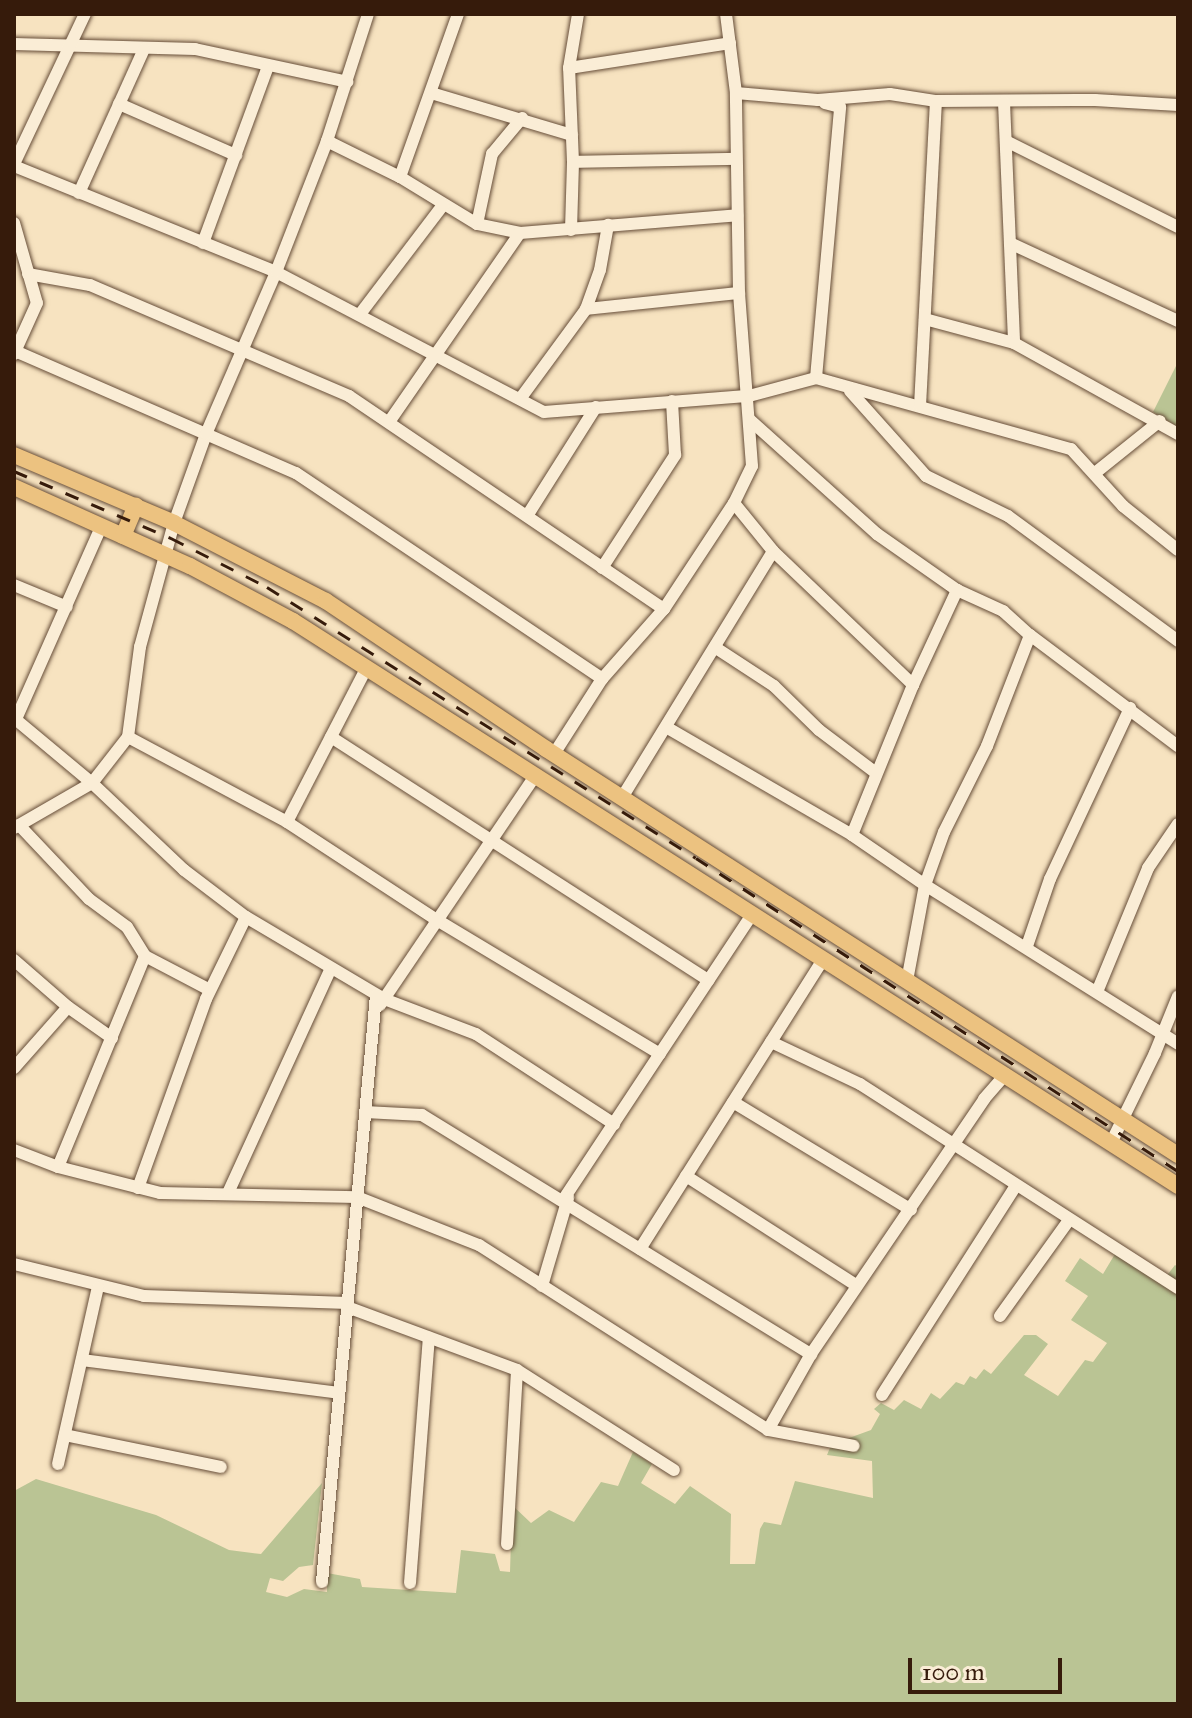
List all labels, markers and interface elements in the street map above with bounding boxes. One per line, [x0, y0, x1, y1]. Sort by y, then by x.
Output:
scale bar [912, 1642, 1066, 1692]
text: 100 m [922, 1657, 985, 1687]

